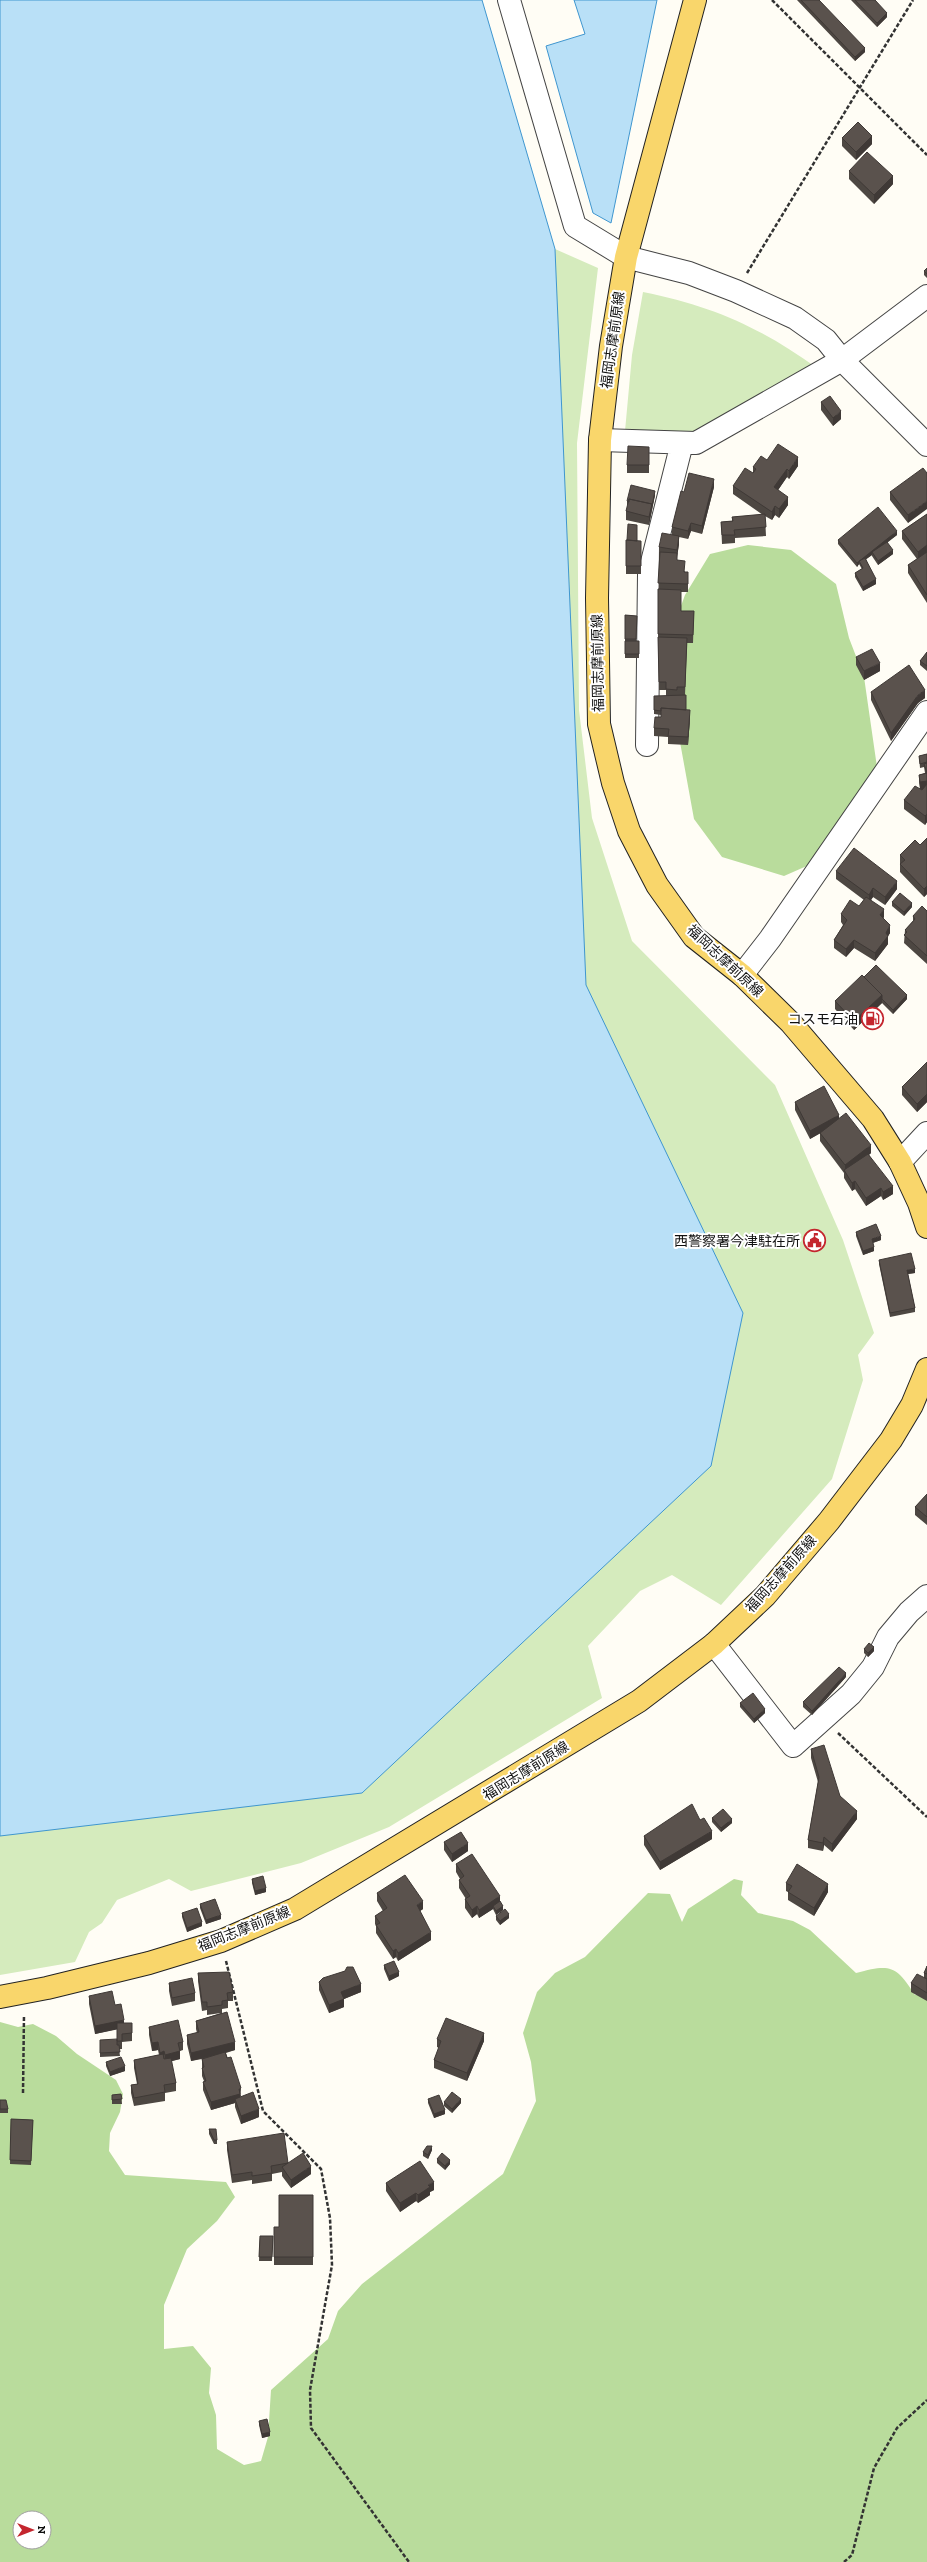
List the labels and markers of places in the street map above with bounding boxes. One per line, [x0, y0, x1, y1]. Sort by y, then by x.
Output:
fuel station icon: コスモ石油 [860, 1006, 886, 1032]
place label: コスモ石油 [788, 1011, 858, 1028]
public building icon: 西警察署今津駐在所 [802, 1228, 828, 1254]
place label: 西警察署今津駐在所 [674, 1233, 800, 1250]

